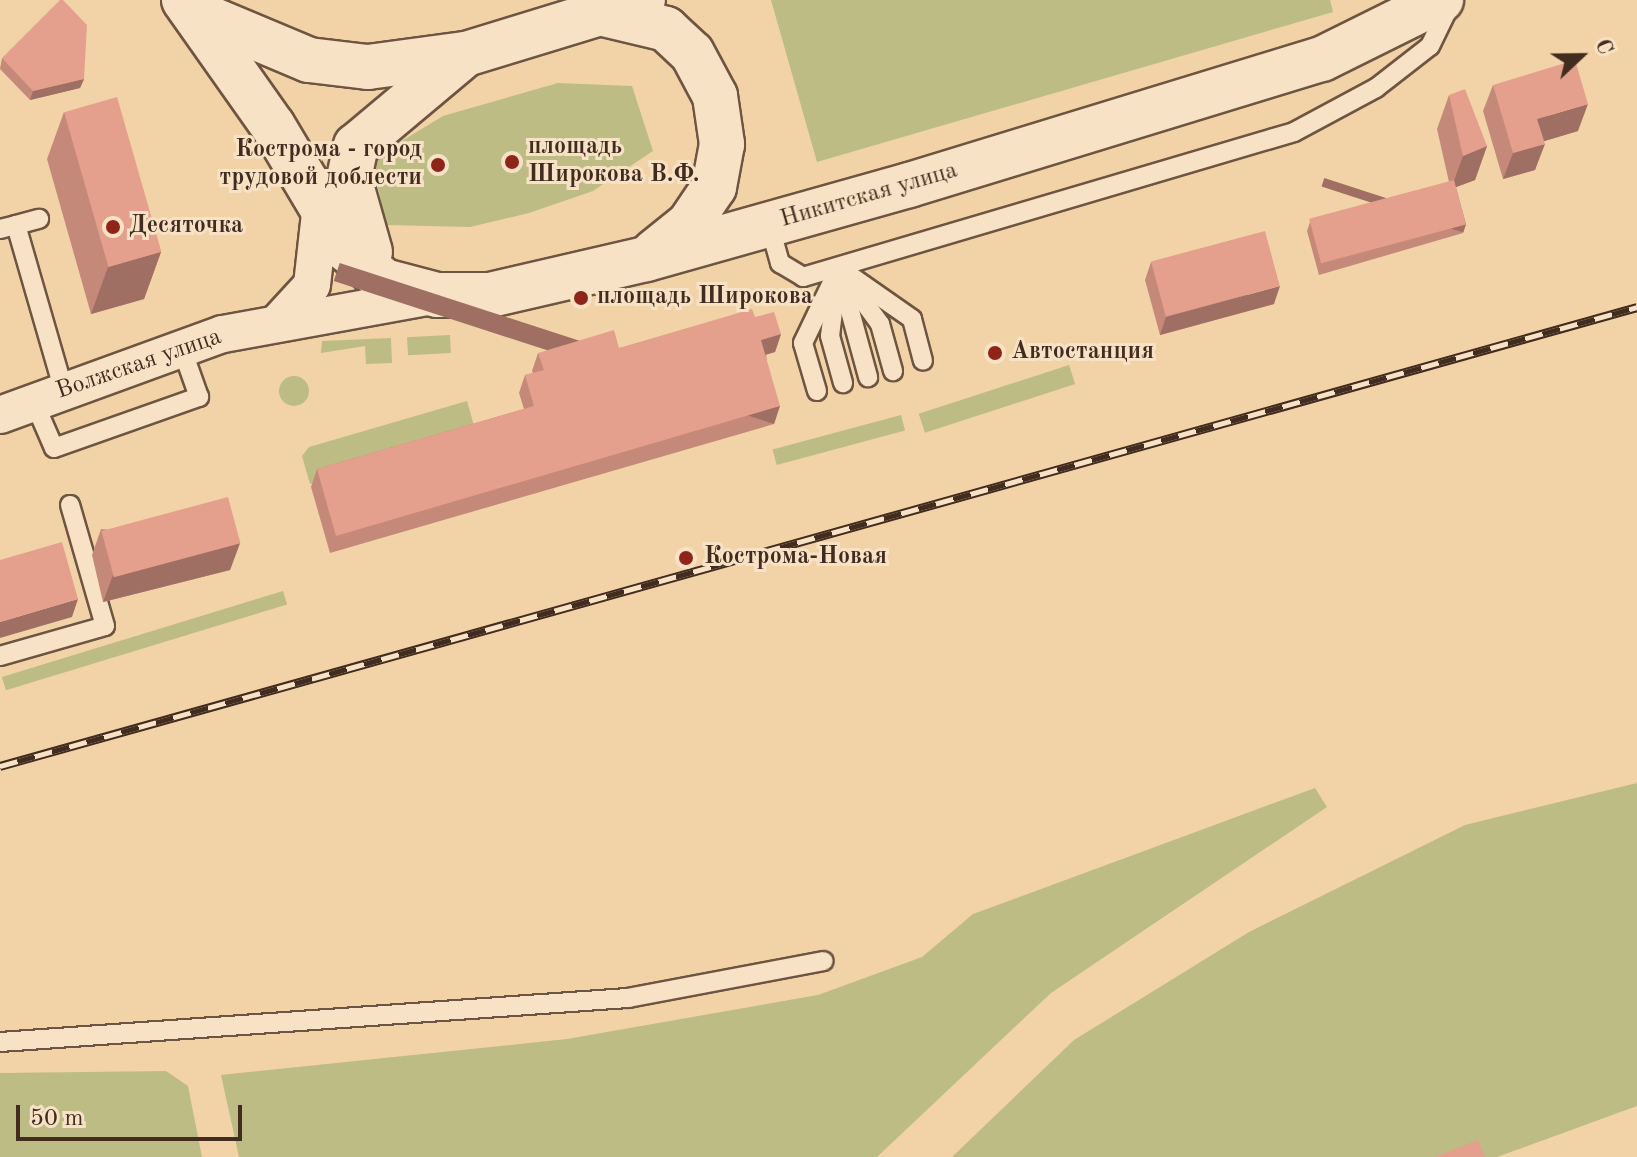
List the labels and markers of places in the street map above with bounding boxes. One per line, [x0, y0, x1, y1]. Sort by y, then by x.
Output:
place label: площадь Широкова В.Ф. [528, 134, 699, 190]
place label: Кострома - город трудовой доблести [220, 137, 422, 193]
marker: площадь Широкова В.Ф. [503, 153, 521, 171]
marker: Кострома - город трудовой доблести [429, 156, 447, 174]
place label: Десяточка [129, 213, 243, 241]
marker: Десяточка [104, 218, 122, 236]
place label: площадь Широкова [597, 284, 813, 312]
marker: площадь Широкова [572, 289, 590, 307]
place label: Автостанция [1011, 339, 1154, 367]
marker: Автостанция [986, 344, 1004, 362]
place label: Кострома-Новая [704, 544, 887, 572]
marker: Кострома-Новая [675, 547, 697, 569]

